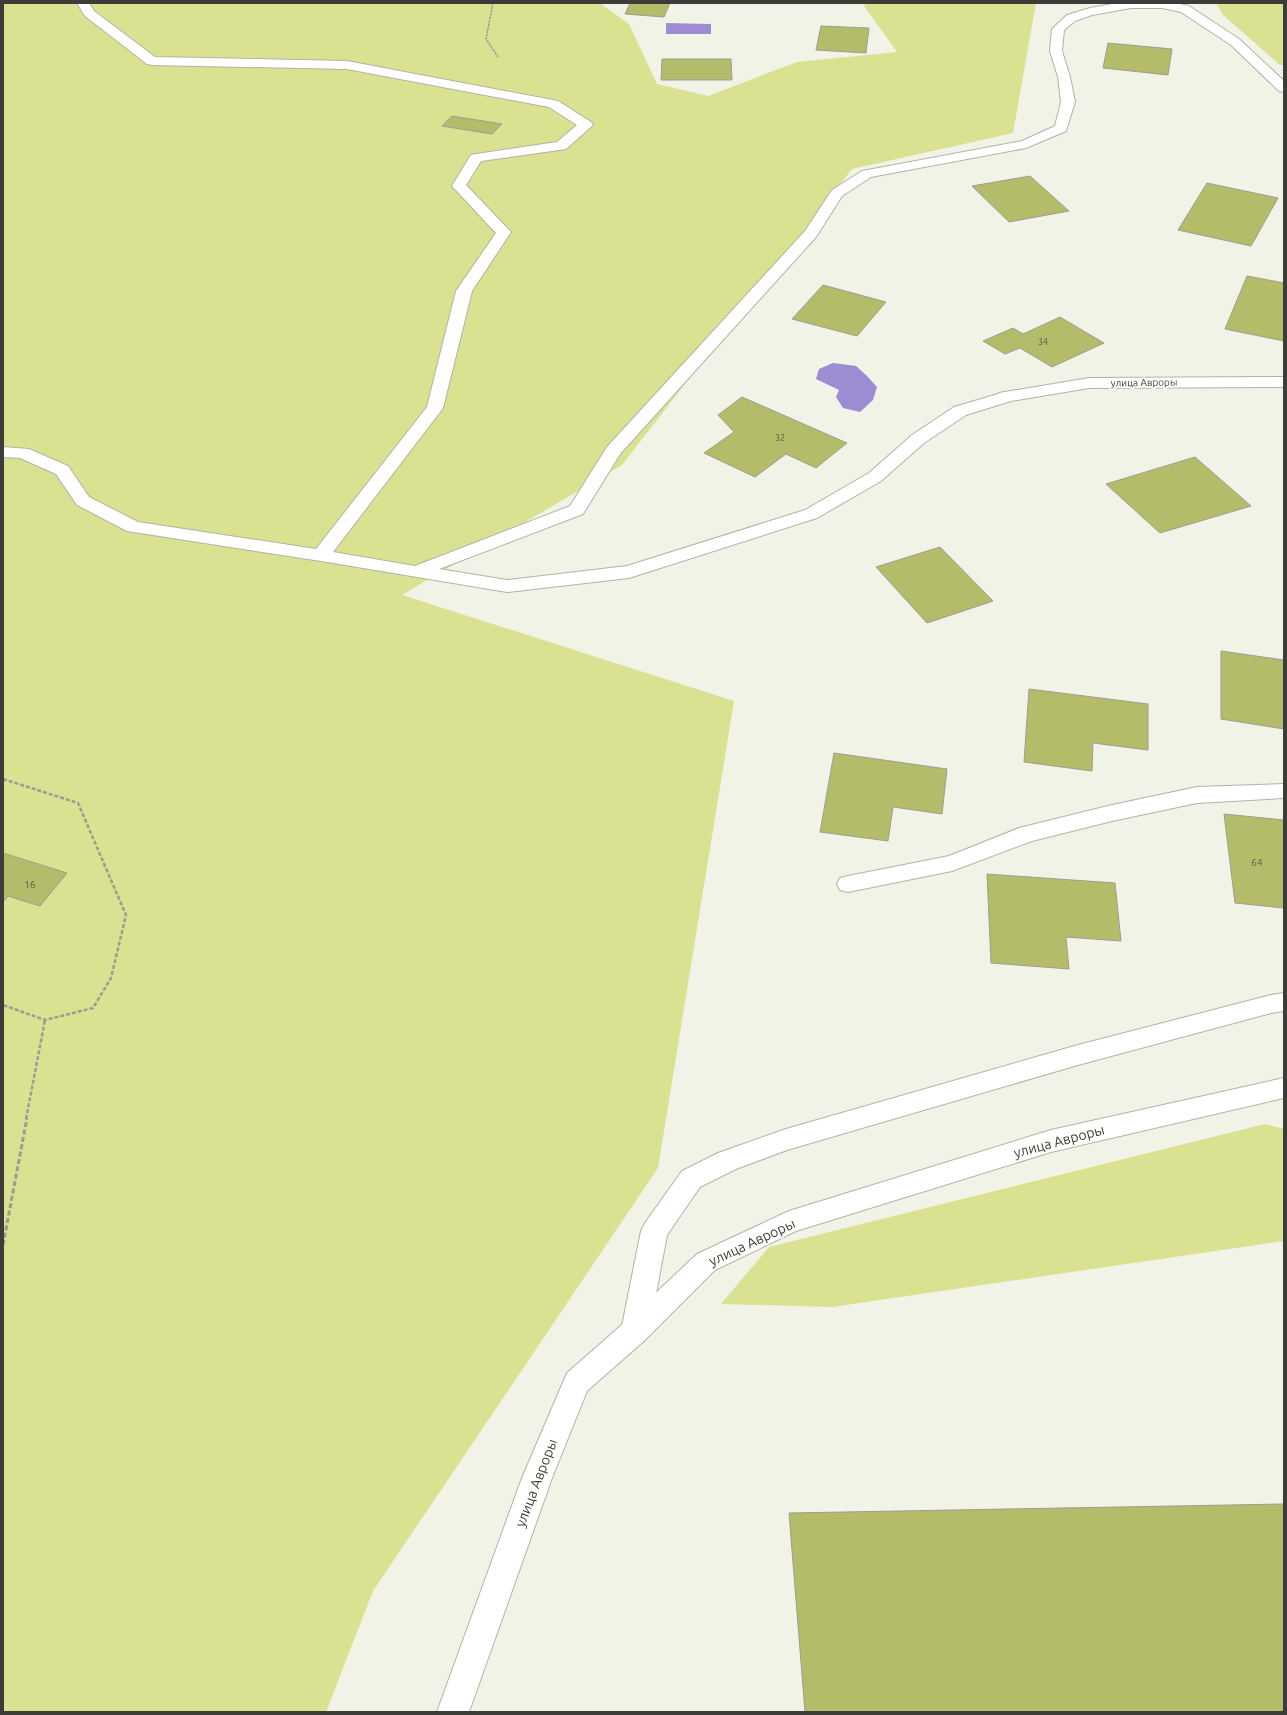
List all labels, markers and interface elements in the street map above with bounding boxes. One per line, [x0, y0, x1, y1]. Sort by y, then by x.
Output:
house number: 34 [1038, 337, 1048, 347]
street label: улица Авроры [1111, 376, 1177, 389]
house number: 32 [775, 433, 785, 443]
house number: 64 [1251, 857, 1263, 868]
house number: 16 [24, 879, 36, 890]
street label: улица Авроры [1012, 1121, 1106, 1161]
street label: улица Авроры [706, 1215, 798, 1269]
street label: улица Авроры [512, 1437, 560, 1529]

